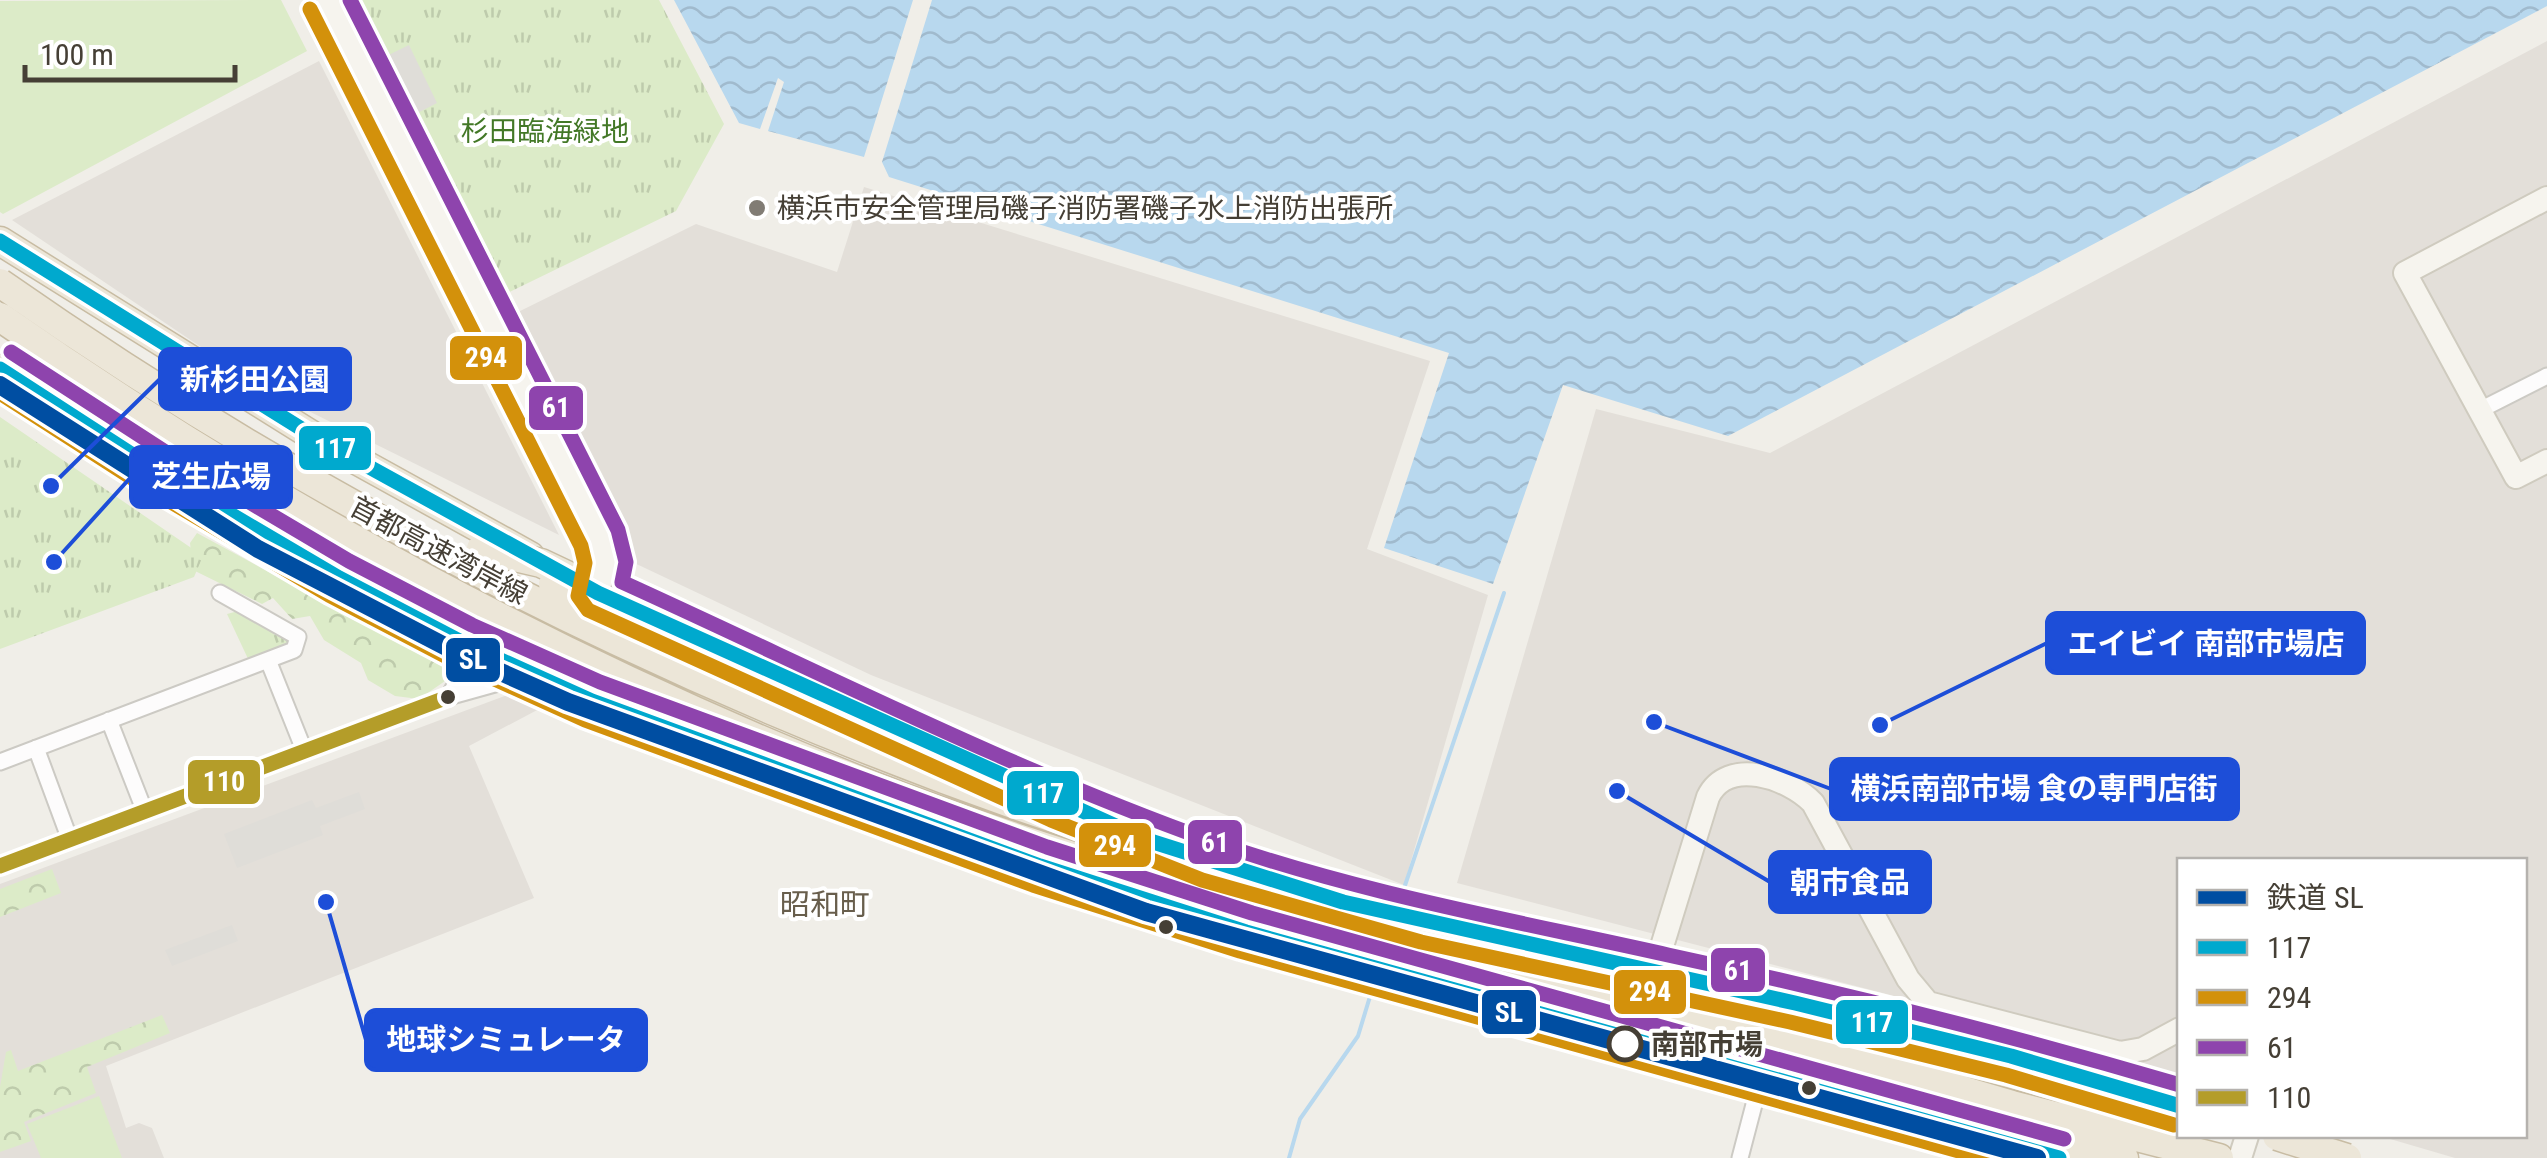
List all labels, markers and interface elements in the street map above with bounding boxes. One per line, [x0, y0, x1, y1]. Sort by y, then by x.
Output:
scale bar [25, 20, 235, 82]
text: 100 m [40, 37, 114, 72]
park label: 杉田臨海緑地 [461, 115, 629, 148]
place label: 横浜市安全管理局磯子消防署磯子水上消防出張所 [777, 192, 1393, 225]
marker: 横浜市安全管理局磯子消防署磯子水上消防出張所 [746, 197, 768, 219]
line badge: 294 [448, 334, 524, 382]
text: 294 [465, 341, 507, 374]
callout: 新杉田公園 [160, 349, 350, 409]
text: 新杉田公園 [180, 362, 330, 397]
line badge: 61 [527, 384, 585, 432]
text: 61 [542, 391, 570, 424]
line badge: 117 [297, 424, 373, 472]
text: 117 [314, 432, 356, 465]
callout: 芝生広場 [131, 447, 291, 507]
text: 芝生広場 [151, 459, 271, 494]
street label: 首都高速湾岸線 [344, 490, 533, 611]
callout: エイビイ 南部市場店 [2047, 613, 2364, 673]
text: エイビイ 南部市場店 [2068, 626, 2344, 661]
line badge: SL [444, 636, 502, 684]
text: SL [459, 643, 487, 676]
unlabelled marker [438, 687, 458, 707]
line badge: 110 [186, 758, 262, 806]
callout: 横浜南部市場 食の専門店街 [1831, 759, 2238, 819]
text: 110 [203, 765, 245, 798]
line badge: 117 [1005, 769, 1081, 817]
text: 横浜南部市場 食の専門店街 [1851, 771, 2217, 806]
text: 117 [1022, 777, 1064, 810]
line badge: 61 [1186, 818, 1244, 866]
line badge: 294 [1077, 821, 1153, 869]
text: 61 [1201, 826, 1229, 859]
text: 294 [1094, 829, 1136, 862]
callout: 朝市食品 [1770, 852, 1930, 912]
legend [2177, 858, 2527, 1138]
text: 朝市食品 [1790, 865, 1910, 900]
text: 鉄道 SL [2267, 880, 2364, 915]
district label: 昭和町 [780, 887, 870, 922]
unlabelled marker [1156, 917, 1176, 937]
text: 117 [2267, 930, 2311, 965]
line badge: 61 [1709, 946, 1767, 994]
text: 61 [1724, 954, 1752, 987]
line badge: 294 [1612, 968, 1688, 1016]
text: 294 [1629, 975, 1671, 1008]
text: 294 [2267, 980, 2311, 1015]
line badge: SL [1480, 988, 1538, 1036]
text: SL [1495, 996, 1523, 1029]
line badge: 117 [1834, 998, 1910, 1046]
text: 117 [1851, 1006, 1893, 1039]
callout: 地球シミュレータ [366, 1010, 646, 1070]
text: 地球シミュレータ [386, 1022, 626, 1057]
marker: 南部市場 [1608, 1027, 1642, 1061]
place label: 南部市場 [1651, 1028, 1763, 1061]
text: 61 [2267, 1030, 2297, 1065]
unlabelled marker [1799, 1078, 1819, 1098]
text: 110 [2267, 1080, 2311, 1115]

